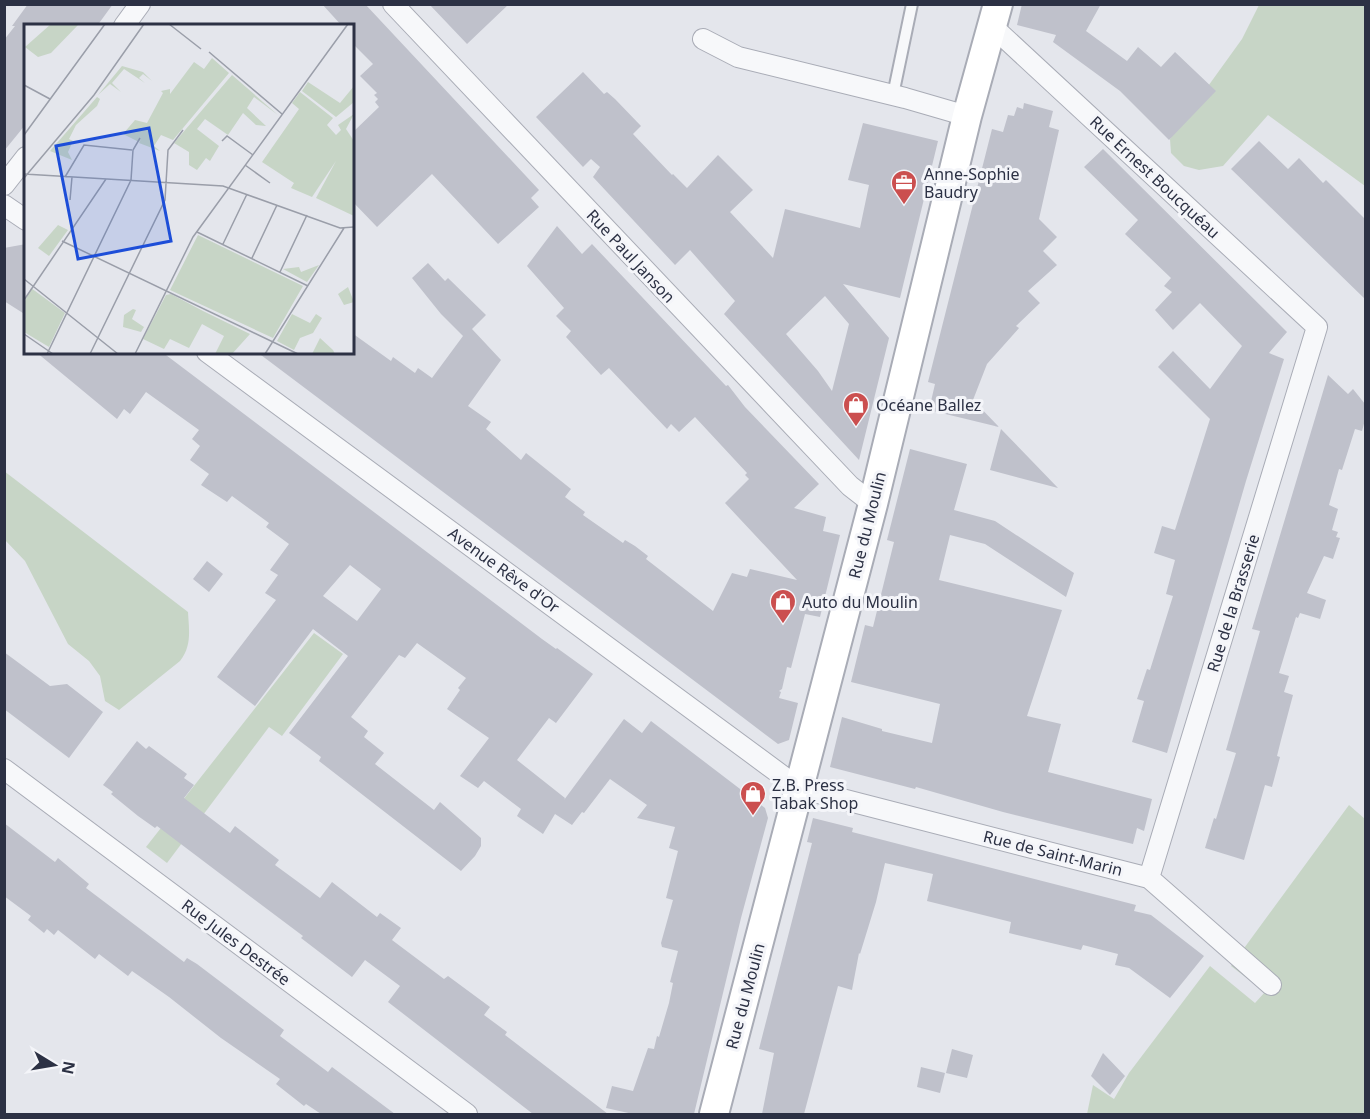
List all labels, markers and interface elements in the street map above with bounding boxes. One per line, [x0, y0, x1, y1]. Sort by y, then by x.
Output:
inset map [24, 24, 354, 354]
street label: Rue Ernest Boucquéau [1085, 111, 1225, 243]
place label: Anne-Sophie Baudry [924, 163, 1020, 203]
office icon: Anne-Sophie Baudry [889, 168, 919, 206]
street label: Rue Paul Janson [582, 204, 680, 308]
shop icon: Océane Ballez [841, 390, 871, 428]
place label: Océane Ballez [876, 394, 981, 416]
street label: Rue du Moulin [843, 469, 891, 581]
street label: Avenue Rêve d'Or [444, 522, 565, 618]
street label: Rue de la Brasserie [1202, 531, 1264, 675]
shop icon: Auto du Moulin [768, 587, 798, 625]
place label: Auto du Moulin [802, 591, 918, 613]
place label: Z.B. Press Tabak Shop [772, 774, 858, 814]
shop icon: Z.B. Press Tabak Shop [738, 779, 768, 817]
street label: Rue de Saint-Marin [981, 825, 1125, 881]
street label: Rue Jules Destrée [177, 894, 295, 990]
street label: Rue du Moulin [720, 940, 770, 1052]
north arrow [24, 1035, 84, 1095]
text: N [57, 1059, 81, 1076]

